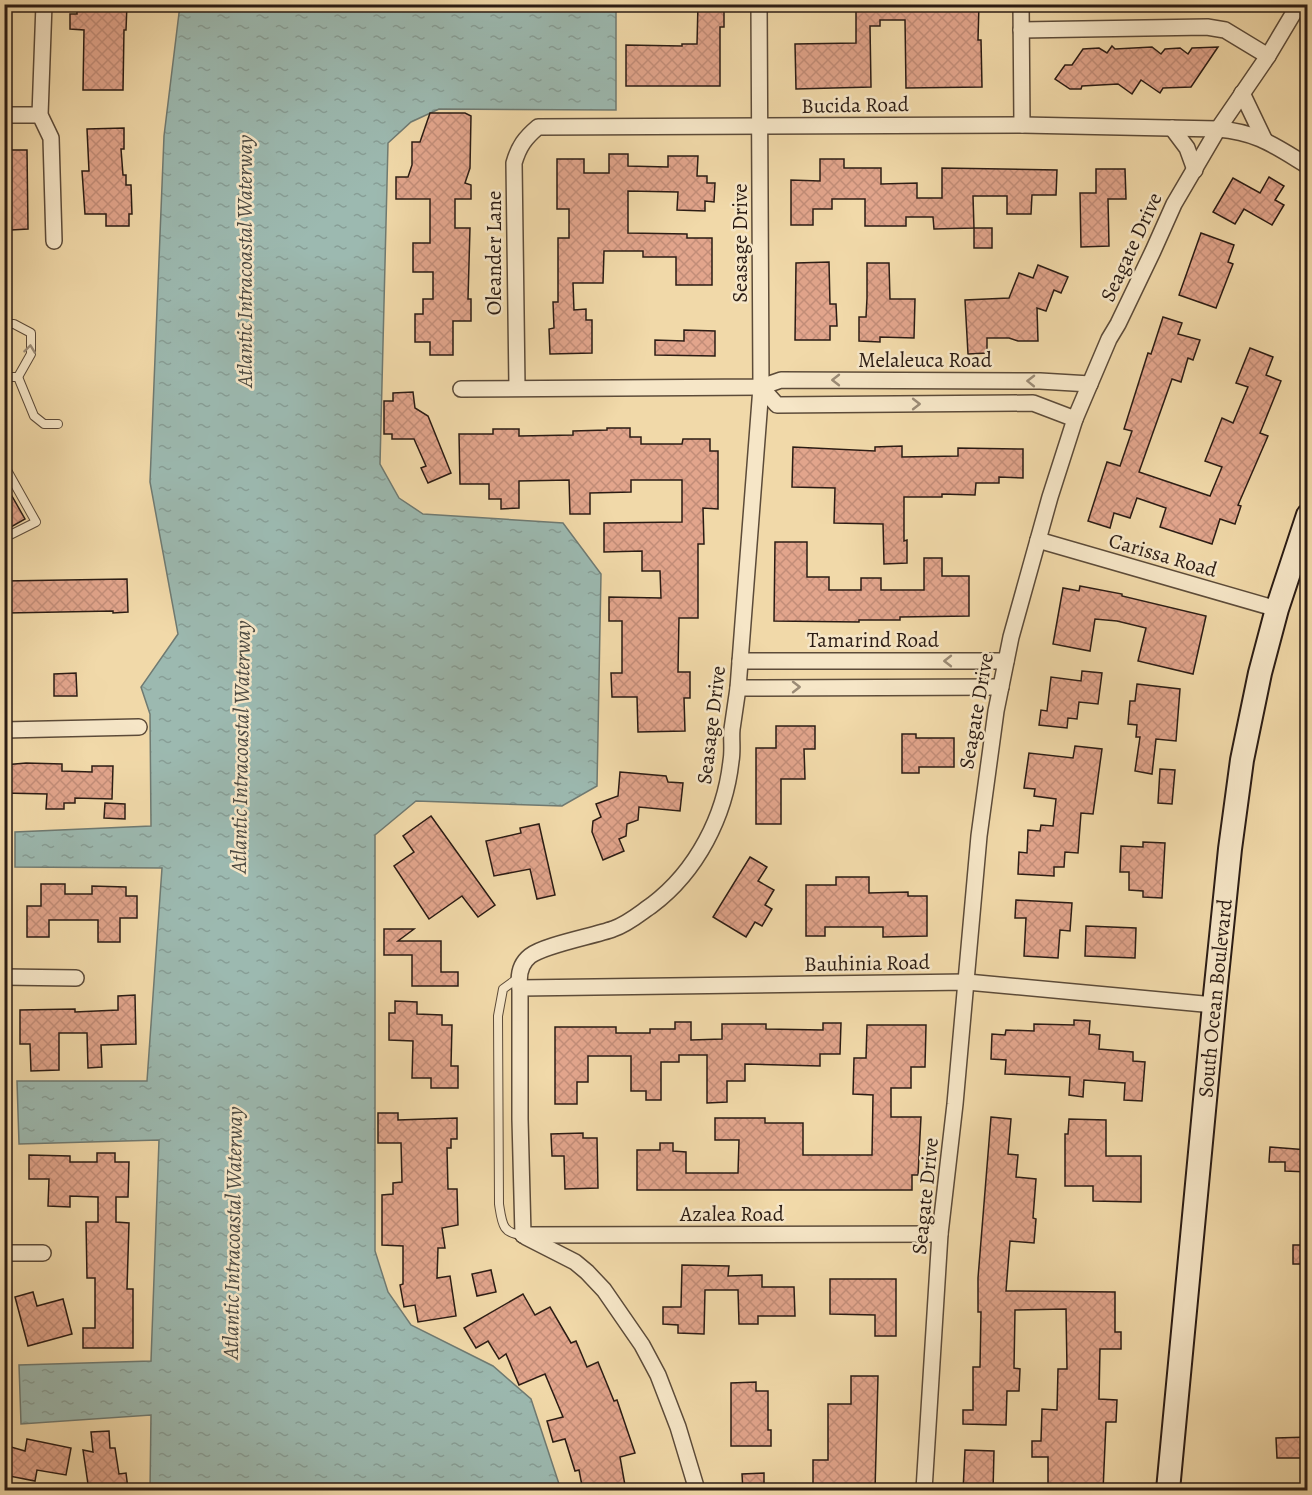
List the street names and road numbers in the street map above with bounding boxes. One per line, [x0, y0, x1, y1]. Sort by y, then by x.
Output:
street label: Bucida Road [801, 90, 910, 120]
street label: Seasage Drive [726, 183, 754, 303]
street label: Seagate Drive [1093, 188, 1169, 306]
street label: Oleander Lane [480, 191, 508, 315]
street label: Melaleuca Road [858, 346, 993, 374]
street label: Carissa Road [1106, 526, 1221, 584]
street label: Tamarind Road [807, 626, 940, 654]
street label: Seagate Drive [952, 651, 1000, 771]
street label: Seasage Drive [690, 664, 732, 786]
street label: South Ocean Boulevard [1191, 897, 1239, 1099]
street label: Bauhinia Road [804, 948, 931, 978]
street label: Seagate Drive [905, 1136, 945, 1256]
street label: Azalea Road [679, 1200, 785, 1228]

